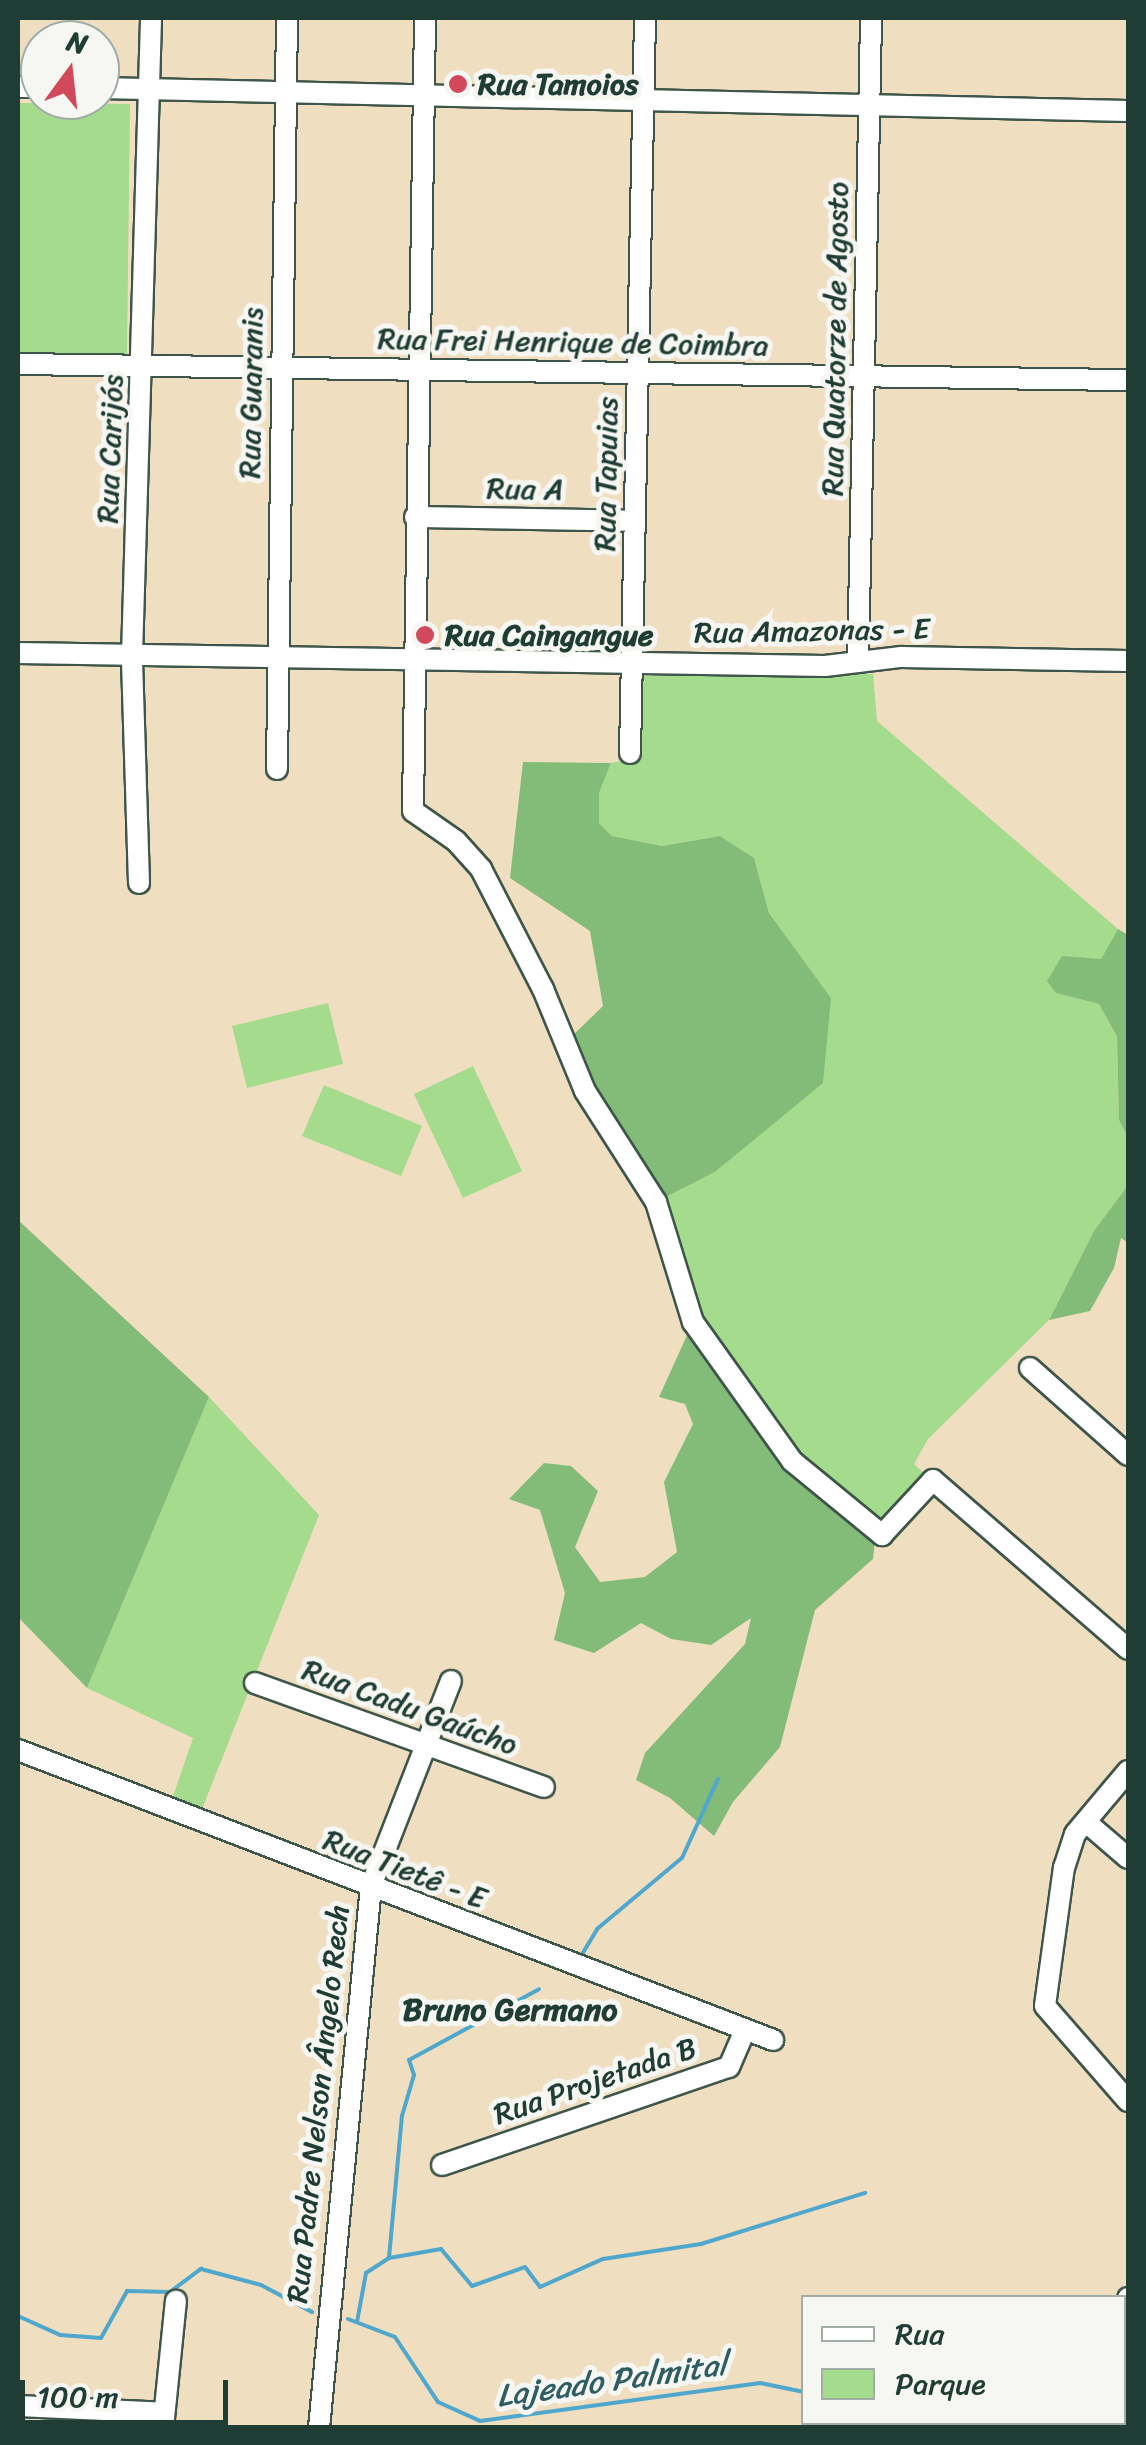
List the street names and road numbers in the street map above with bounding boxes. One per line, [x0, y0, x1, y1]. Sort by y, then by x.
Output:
street label: Rua Quatorze de Agosto [814, 181, 856, 497]
street label: Rua Guaranis [232, 307, 270, 479]
street label: Rua Frei Henrique de Coimbra [377, 321, 769, 363]
street label: Rua Carijós [89, 374, 131, 524]
street label: Rua Tapuias [587, 396, 625, 552]
street label: Rua A [486, 470, 564, 508]
street label: Rua Amazonas - E [694, 611, 930, 651]
street label: Rua Cadu Gaúcho [297, 1651, 523, 1763]
street label: Rua Tietê - E [318, 1821, 492, 1917]
street label: Rua Padre Nelson Ângelo Rech [279, 1902, 357, 2306]
street label: Rua Projetada B [489, 2029, 701, 2133]

